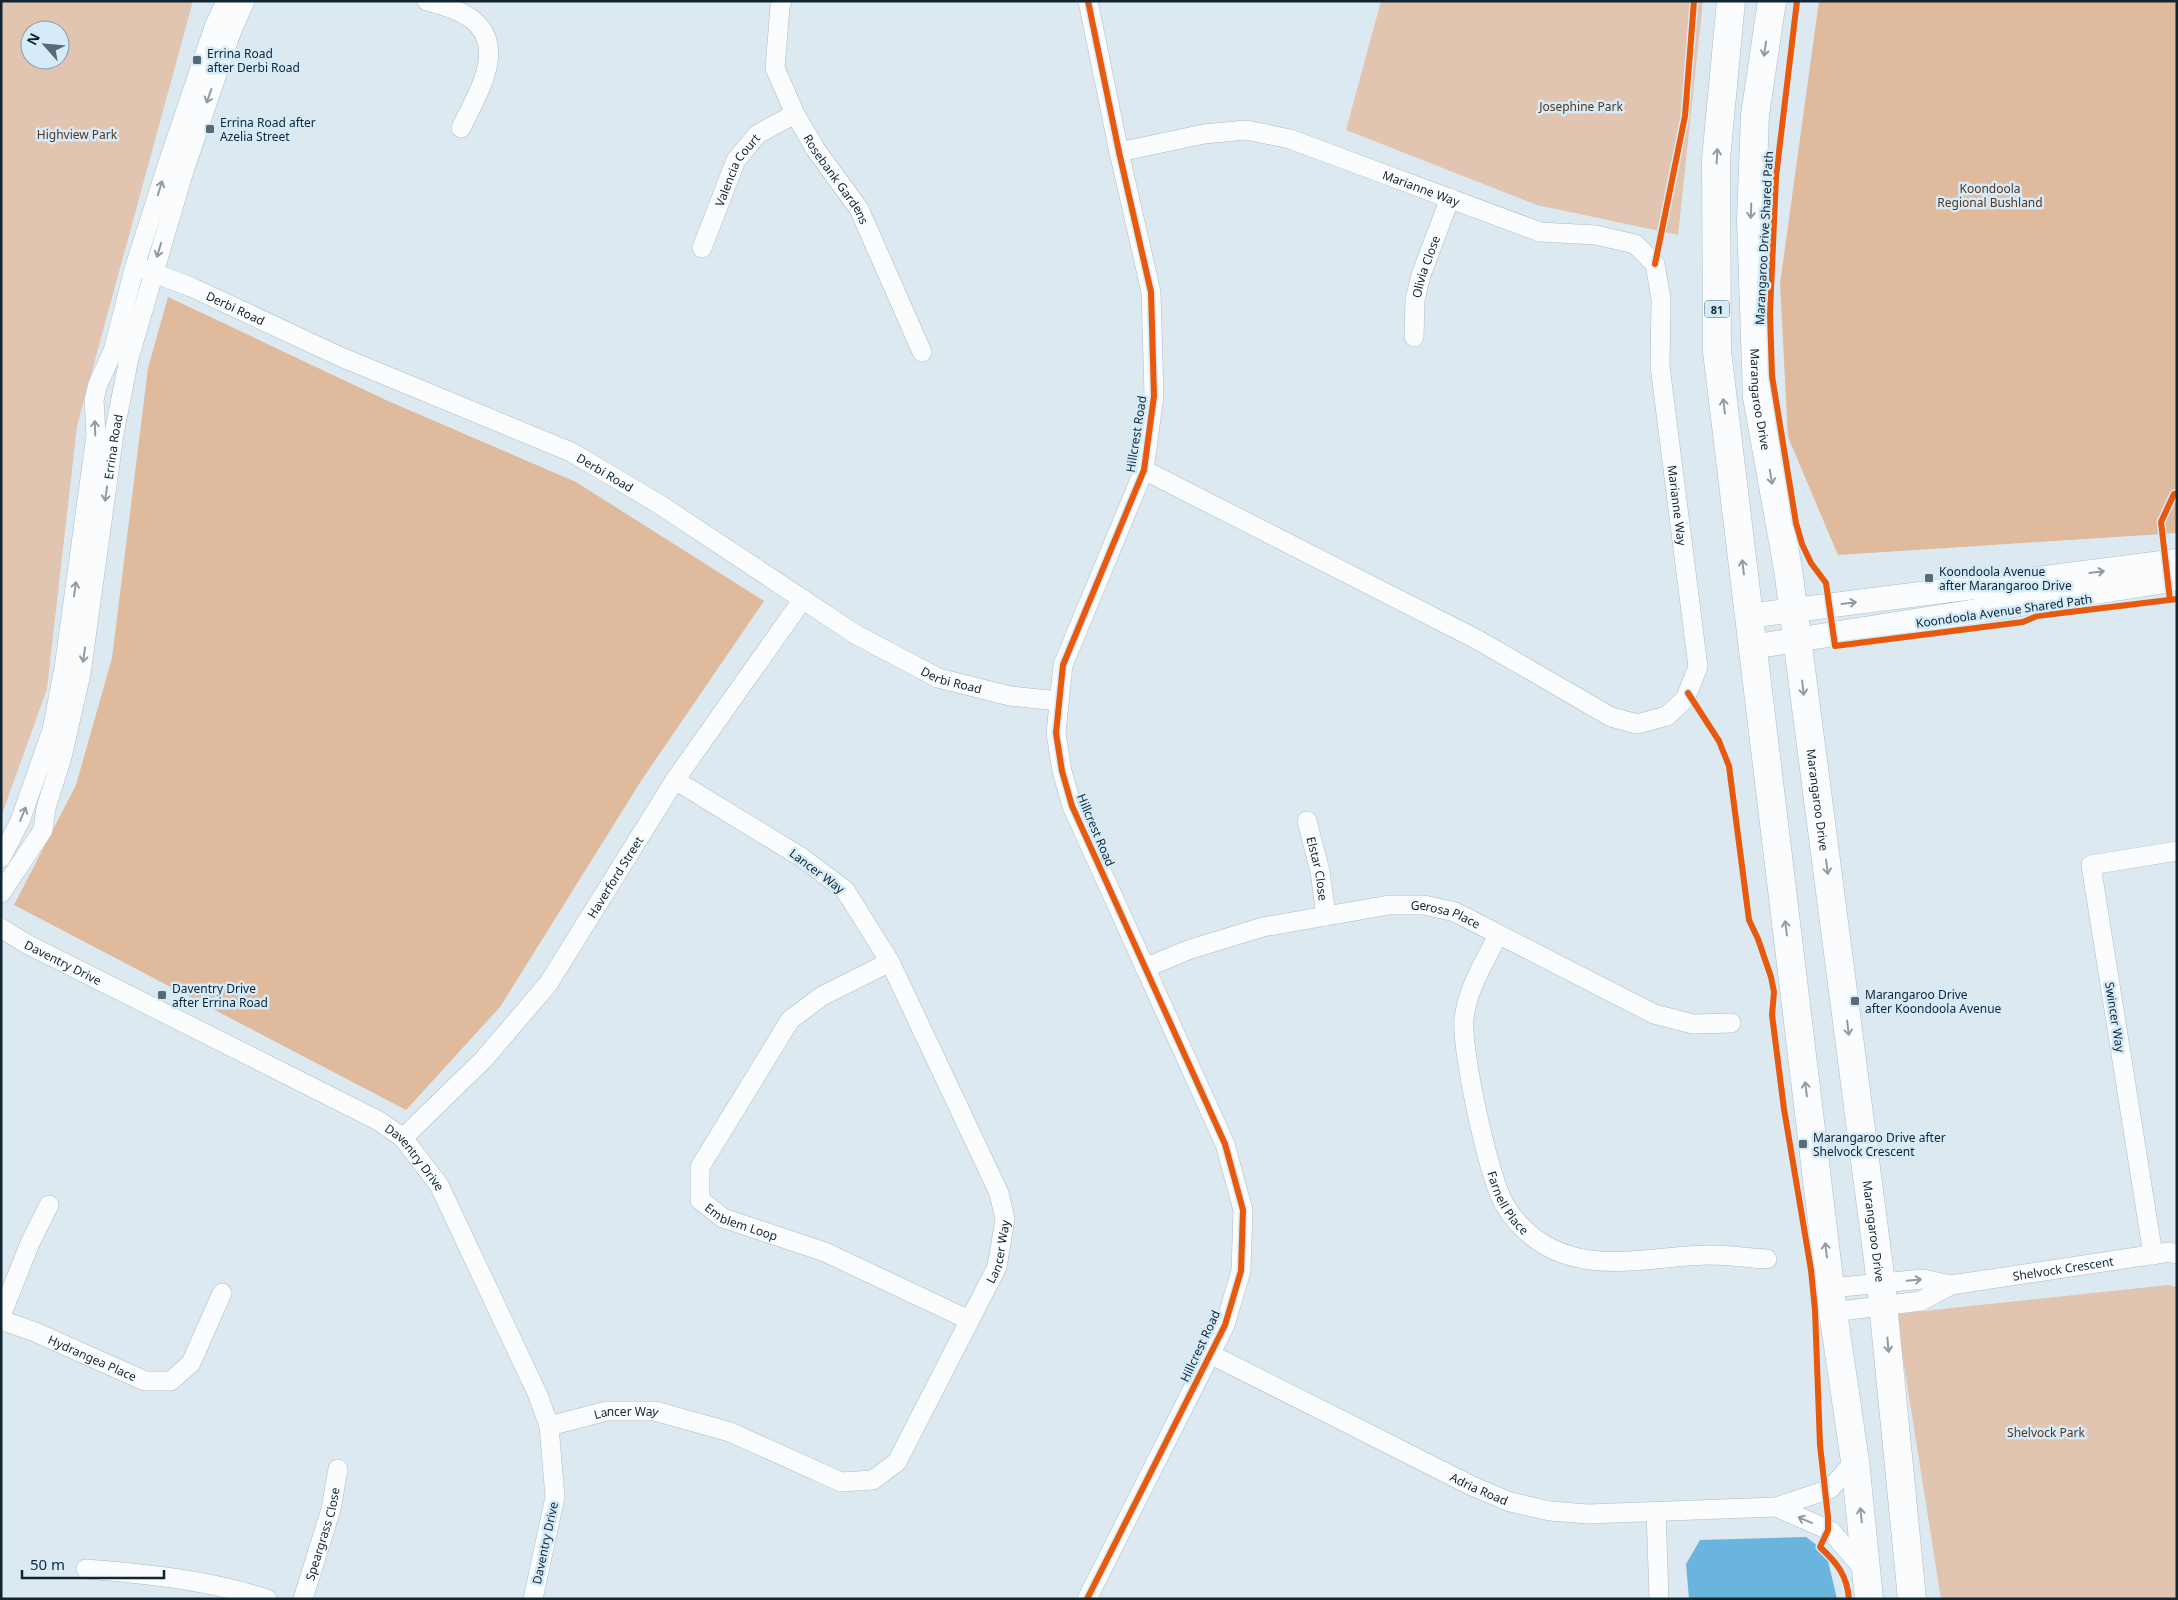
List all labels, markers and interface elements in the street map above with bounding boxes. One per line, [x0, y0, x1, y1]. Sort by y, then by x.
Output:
north arrow [20, 20, 70, 70]
text: N [22, 29, 44, 48]
one-way arrow [1759, 41, 1769, 57]
place label: Errina Road after Derbi Road [207, 45, 300, 76]
marker: Errina Road after Derbi Road [191, 54, 203, 66]
one-way arrow [204, 88, 214, 104]
park label: Josephine Park [1538, 98, 1623, 115]
place label: Errina Road after Azelia Street [220, 114, 316, 145]
marker: Errina Road after Azelia Street [204, 123, 216, 135]
park label: Highview Park [37, 126, 118, 143]
street label: Valencia Court [710, 129, 764, 209]
street label: Rosebank Gardens [800, 131, 873, 227]
one-way arrow [1712, 149, 1721, 165]
street label: Marangaroo Drive Shared Path [1751, 151, 1777, 325]
street label: Marianne Way [1380, 166, 1463, 210]
one-way arrow [155, 180, 165, 196]
park label: Koondoola Regional Bushland [1937, 180, 2043, 211]
one-way arrow [1747, 203, 1756, 219]
street label: Olivia Close [1407, 233, 1444, 300]
one-way arrow [154, 242, 164, 258]
street label: Derbi Road [203, 287, 268, 329]
road number: 81 [1704, 300, 1730, 318]
street label: Marangaroo Drive [1747, 348, 1775, 452]
street label: Hillcrest Road [1122, 394, 1150, 474]
one-way arrow [1719, 398, 1729, 414]
street label: Errina Road [99, 413, 126, 480]
one-way arrow [91, 420, 100, 436]
street label: Derbi Road [574, 449, 637, 496]
street label: Marianne Way [1664, 464, 1691, 547]
one-way arrow [1767, 469, 1777, 485]
one-way arrow [101, 486, 111, 502]
one-way arrow [1737, 560, 1747, 576]
place label: Koondoola Avenue after Marangaroo Drive [1939, 563, 2072, 594]
one-way arrow [2089, 567, 2105, 577]
marker: Koondoola Avenue after Marangaroo Drive [1923, 572, 1935, 584]
one-way arrow [70, 581, 80, 597]
street label: Koondoola Avenue Shared Path [1915, 590, 2093, 632]
one-way arrow [1841, 598, 1857, 608]
one-way arrow [78, 647, 88, 663]
street label: Derbi Road [918, 662, 984, 697]
one-way arrow [1798, 680, 1808, 696]
street label: Marangaroo Drive [1803, 748, 1833, 852]
street label: Hillcrest Road [1073, 791, 1119, 869]
one-way arrow [18, 807, 28, 822]
street label: Haverford Street [583, 832, 647, 921]
street label: Elstar Close [1303, 835, 1332, 902]
street label: Lancer Way [786, 845, 849, 898]
one-way arrow [1822, 859, 1832, 875]
street label: Gerosa Place [1411, 897, 1484, 932]
one-way arrow [1781, 920, 1791, 936]
street label: Daventry Drive [22, 936, 105, 989]
place label: Daventry Drive after Errina Road [172, 980, 268, 1011]
street label: Swincer Way [2101, 981, 2129, 1054]
place label: Marangaroo Drive after Koondoola Avenue [1865, 986, 2002, 1017]
marker: Daventry Drive after Errina Road [156, 989, 168, 1001]
marker: Marangaroo Drive after Koondoola Avenue [1849, 995, 1861, 1007]
one-way arrow [1843, 1020, 1853, 1036]
one-way arrow [1801, 1081, 1811, 1097]
street label: Daventry Drive [382, 1120, 449, 1193]
place label: Marangaroo Drive after Shelvock Crescent [1813, 1129, 1946, 1160]
marker: Marangaroo Drive after Shelvock Crescent [1797, 1138, 1809, 1150]
street label: Farnell Place [1484, 1169, 1533, 1238]
street label: Marangaroo Drive [1859, 1179, 1889, 1283]
street label: Emblem Loop [702, 1199, 780, 1244]
street label: Lancer Way [982, 1218, 1013, 1286]
one-way arrow [1821, 1243, 1831, 1259]
street label: Shelvock Crescent [2011, 1252, 2115, 1284]
one-way arrow [1906, 1275, 1922, 1285]
street label: Hillcrest Road [1176, 1307, 1224, 1385]
street label: Hydrangea Place [46, 1331, 140, 1385]
one-way arrow [1883, 1337, 1893, 1353]
street label: Lancer Way [592, 1402, 662, 1423]
park label: Shelvock Park [2007, 1424, 2086, 1441]
street label: Adria Road [1447, 1468, 1511, 1509]
street label: Speargrass Close [301, 1486, 343, 1583]
street label: Daventry Drive [528, 1500, 562, 1586]
one-way arrow [1856, 1508, 1866, 1524]
one-way arrow [1798, 1514, 1813, 1524]
scale bar [22, 1548, 165, 1580]
text: 50 m [30, 1554, 65, 1574]

